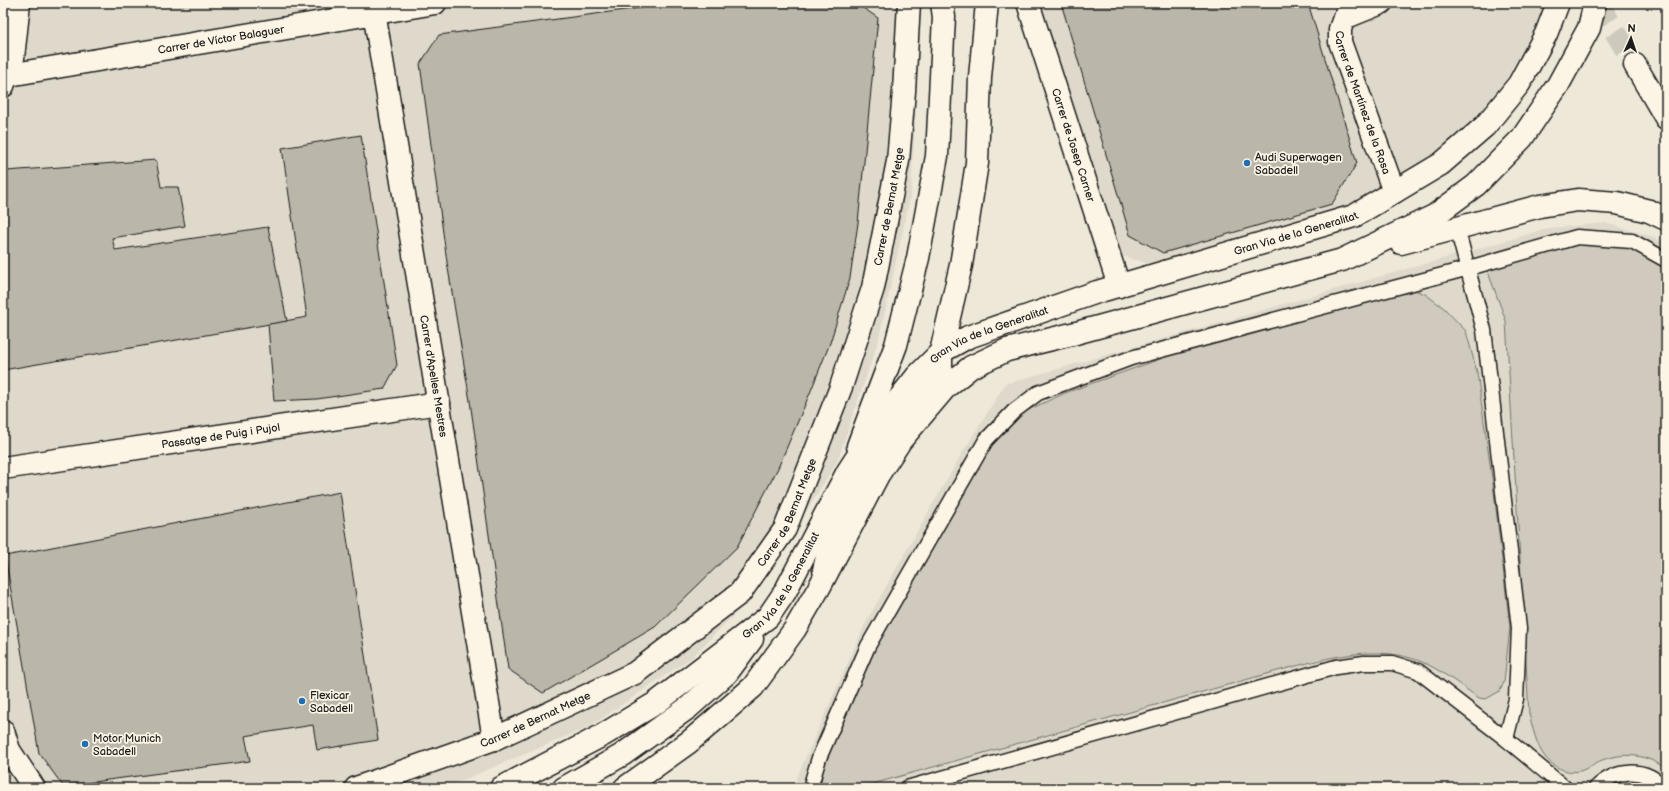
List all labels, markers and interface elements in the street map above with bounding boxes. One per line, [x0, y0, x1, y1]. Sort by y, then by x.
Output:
north arrow [1611, 18, 1651, 58]
street label: Carrer de Víctor Balaguer [157, 22, 286, 57]
text: N [1627, 22, 1636, 35]
street label: Carrer de Martínez de la Rosa [1333, 31, 1393, 176]
street label: Carrer de Josep Carner [1049, 87, 1098, 204]
street label: Carrer de Bernat Metge [872, 147, 906, 267]
place label: Audi Superwagen Sabadell [1255, 151, 1342, 177]
marker: Audi Superwagen Sabadell [1242, 158, 1252, 168]
street label: Gran Via de la Generalitat [1233, 209, 1361, 258]
street label: Gran Via de la Generalitat [927, 303, 1050, 366]
street label: Carrer d'Apelles Mestres [417, 314, 450, 439]
street label: Passatge de Puig i Pujol [161, 421, 281, 451]
street label: Carrer de Bernat Metge [755, 456, 819, 569]
street label: Gran Via de la Generalitat [740, 529, 822, 642]
place label: Flexicar Sabadell [310, 689, 353, 715]
street label: Carrer de Bernat Metge [478, 689, 593, 750]
marker: Flexicar Sabadell [297, 696, 307, 706]
place label: Motor Munich Sabadell [93, 732, 161, 758]
marker: Motor Munich Sabadell [80, 739, 90, 749]

